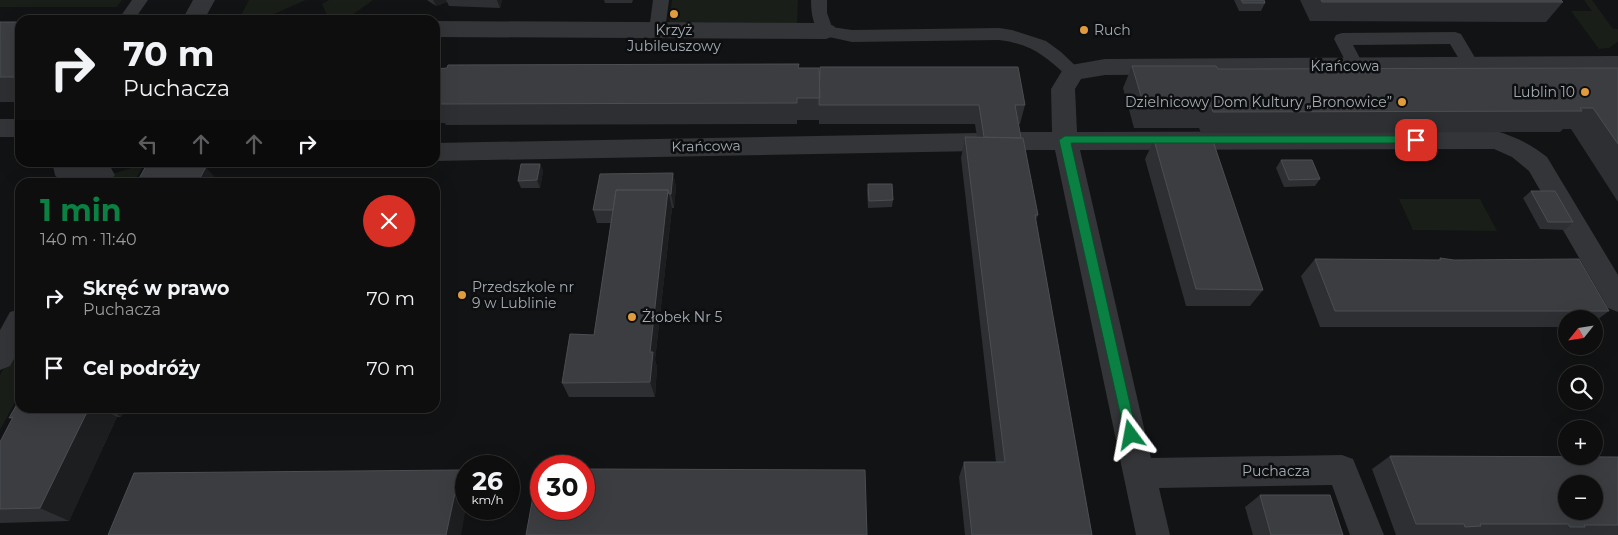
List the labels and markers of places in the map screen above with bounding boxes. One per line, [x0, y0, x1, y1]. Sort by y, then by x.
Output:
marker: Krzyż Jubileuszowy [668, 8, 680, 20]
place label: Krzyż Jubileuszowy [626, 21, 721, 55]
place label: Ruch [1094, 21, 1131, 39]
marker: Ruch [1078, 24, 1090, 36]
place label: Lublin 10 [1513, 83, 1575, 101]
marker: Lublin 10 [1579, 86, 1591, 98]
place label: Dzielnicowy Dom Kultury „Bronowice” [1125, 93, 1392, 111]
marker: Dzielnicowy Dom Kultury „Bronowice” [1396, 96, 1408, 108]
pin [1395, 119, 1437, 161]
place label: Przedszkole nr 9 w Lublinie [472, 278, 575, 312]
marker: Przedszkole nr 9 w Lublinie [456, 289, 468, 301]
place label: Żłobek Nr 5 [642, 308, 722, 326]
marker: Żłobek Nr 5 [626, 311, 638, 323]

